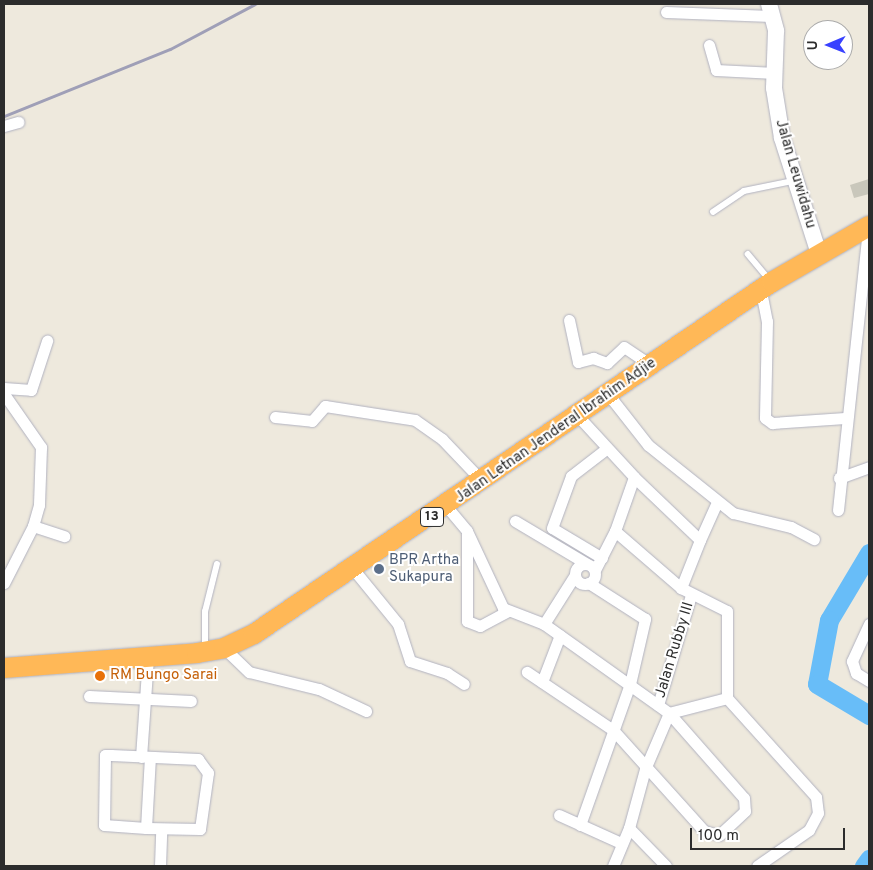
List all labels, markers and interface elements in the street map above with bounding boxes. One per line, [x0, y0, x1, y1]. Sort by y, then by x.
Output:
north arrow [803, 20, 853, 70]
text: U [805, 40, 822, 50]
street label: Jalan Leuwidahu [771, 117, 819, 231]
street label: Jalan Letnan Jenderal Ibrahim Adjie [452, 354, 660, 508]
road number: 13 [420, 506, 444, 528]
place label: BPR Artha Sukapura [389, 551, 460, 586]
marker: BPR Artha Sukapura [373, 563, 385, 575]
street label: Jalan Rubby III [652, 600, 698, 700]
place label: RM Bungo Sarai [110, 667, 217, 685]
marker: RM Bungo Sarai [94, 670, 106, 682]
scale bar [693, 818, 848, 850]
text: 100 m [698, 827, 739, 846]

